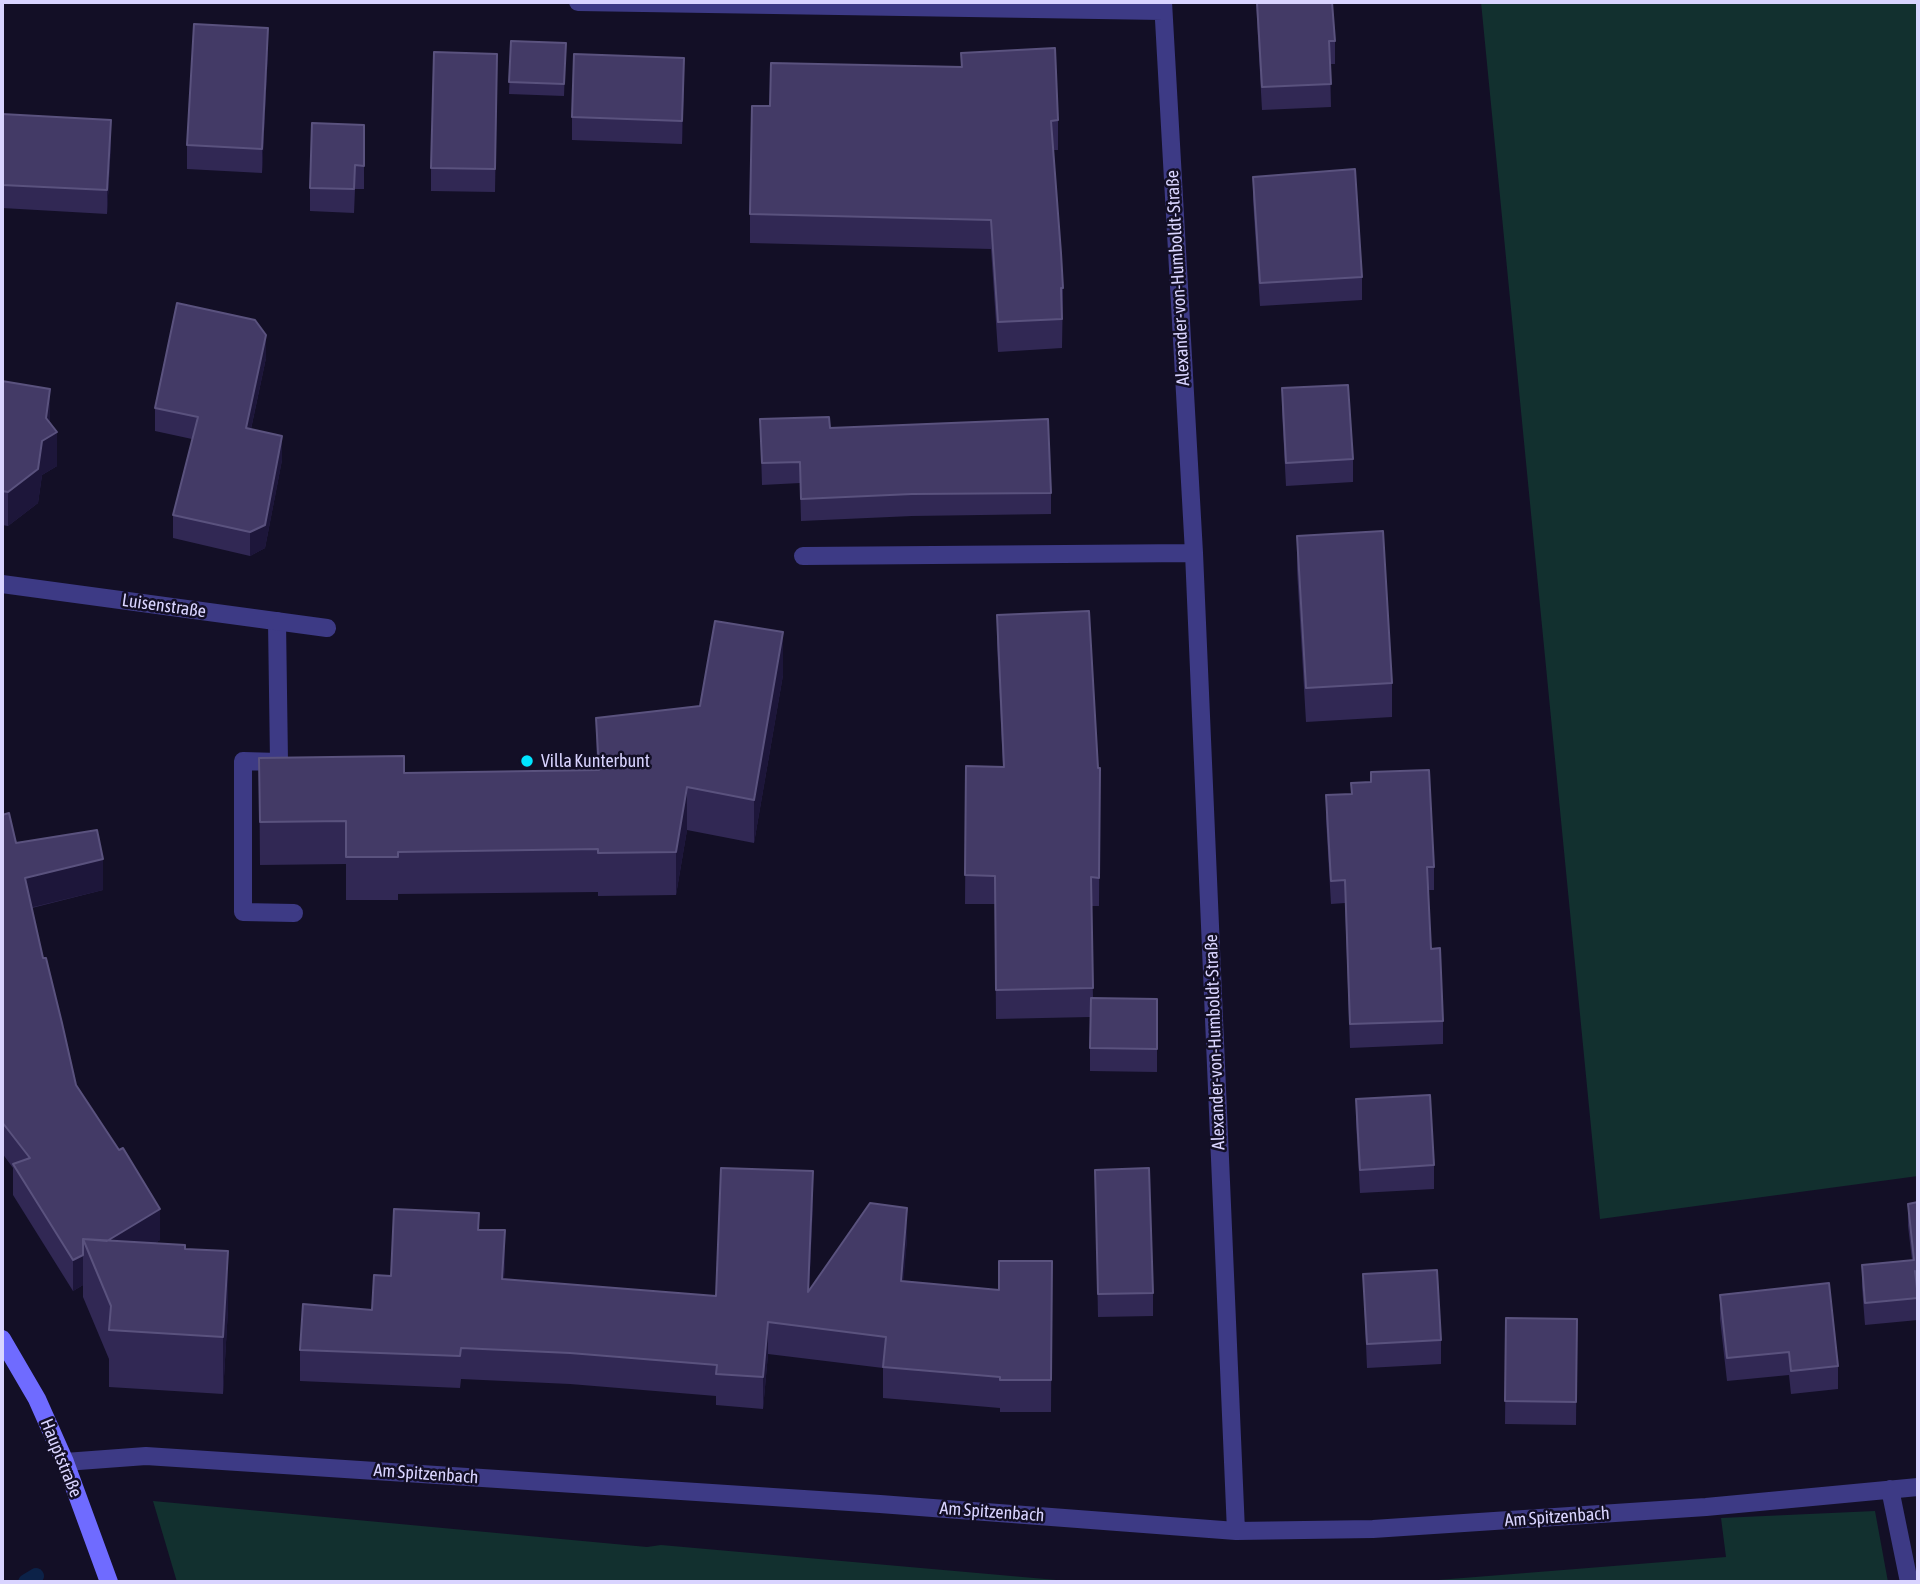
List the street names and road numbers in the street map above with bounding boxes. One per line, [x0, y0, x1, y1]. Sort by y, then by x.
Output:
street label: Alexander-von-Humboldt-Straße [1162, 170, 1194, 386]
street label: Luisenstraße [121, 589, 207, 623]
street label: Alexander-von-Humboldt-Straße [1200, 934, 1230, 1150]
street label: Hauptstraße [35, 1416, 87, 1500]
street label: Am Spitzenbach [373, 1460, 479, 1488]
street label: Am Spitzenbach [939, 1498, 1045, 1526]
street label: Am Spitzenbach [1504, 1503, 1610, 1531]

